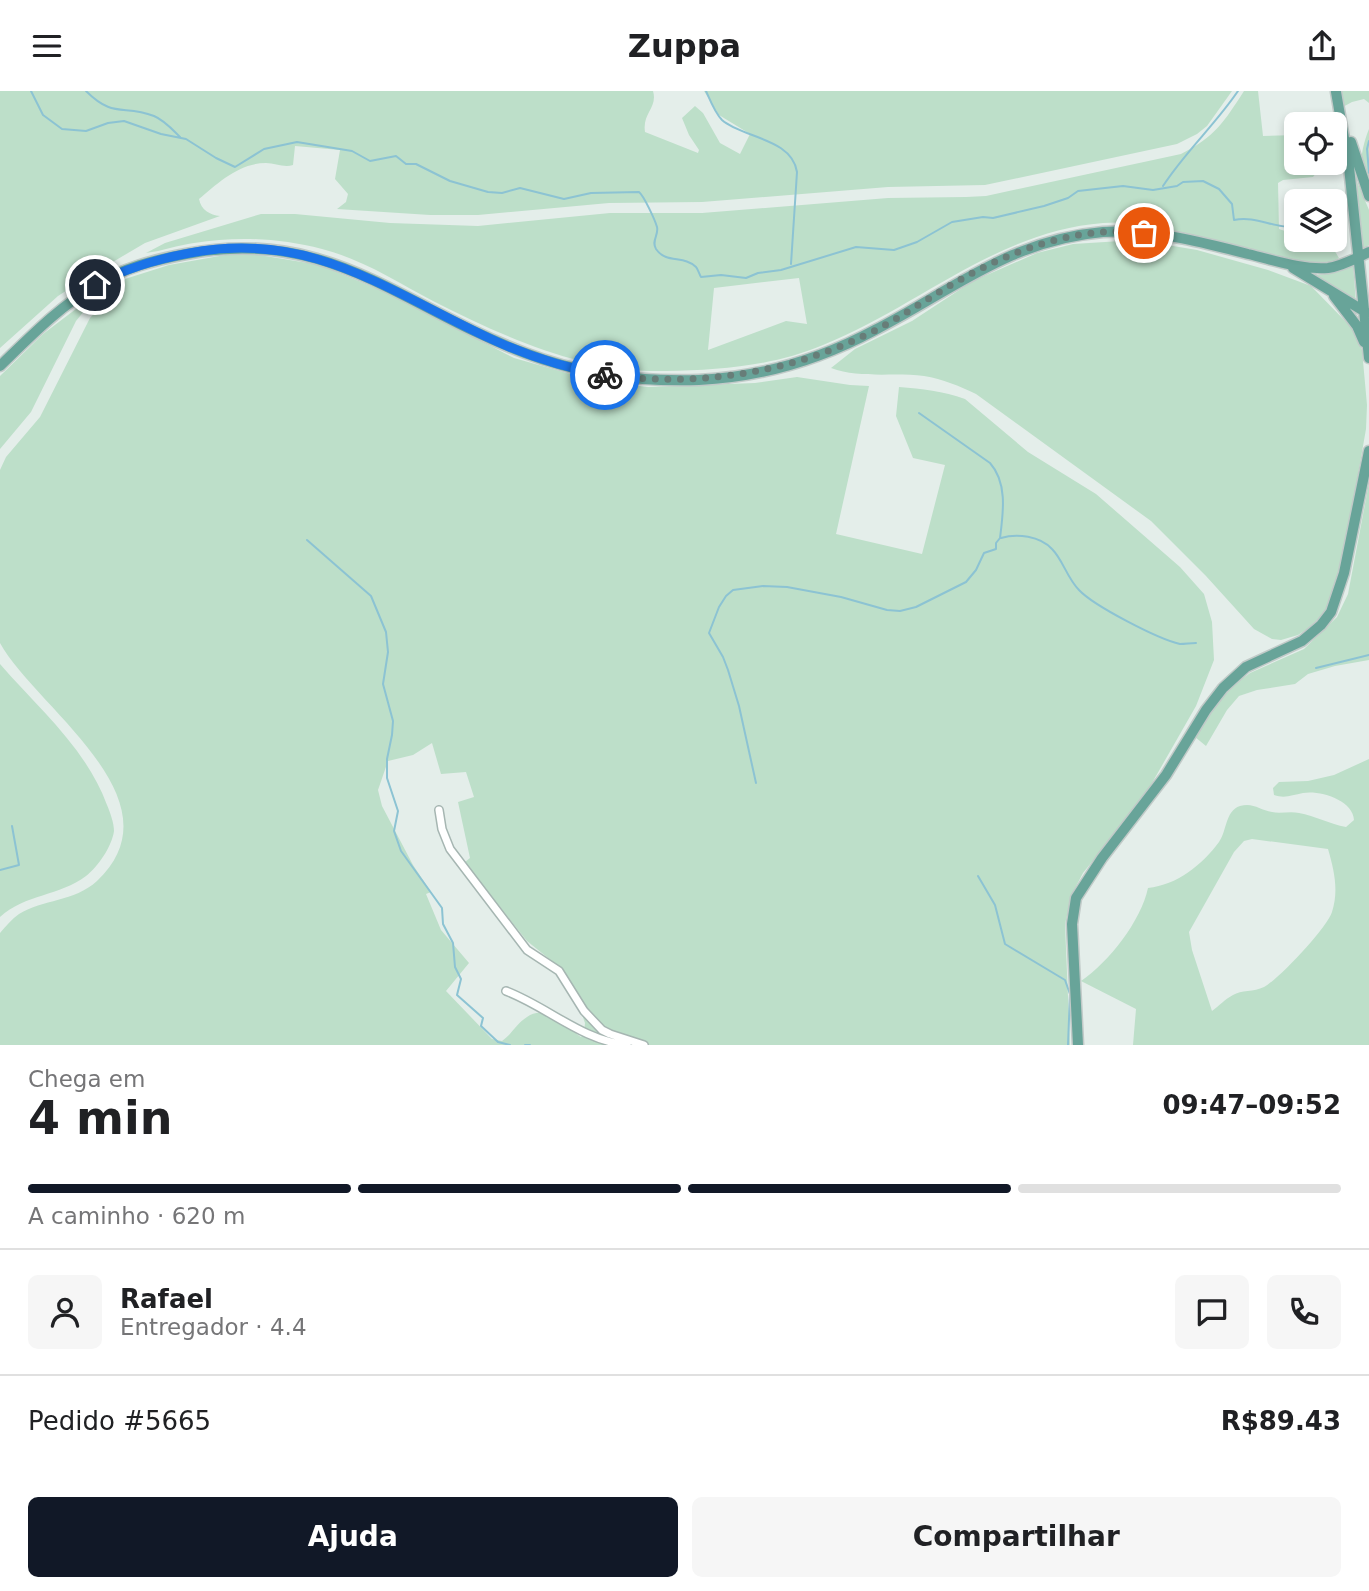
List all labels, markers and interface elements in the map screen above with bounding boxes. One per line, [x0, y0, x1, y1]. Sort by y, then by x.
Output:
icon: menu [28, 27, 66, 65]
text: Zuppa [628, 27, 741, 65]
icon: share [1303, 27, 1341, 65]
map controls [1284, 112, 1347, 252]
button: locate [1284, 112, 1347, 175]
button: layers [1284, 189, 1347, 252]
pin [1114, 203, 1174, 263]
icon: bag [1125, 214, 1163, 252]
pin [65, 255, 125, 315]
icon: home [76, 266, 114, 304]
courier [570, 340, 640, 410]
icon: bike [586, 356, 624, 394]
text: Chega em [28, 1066, 145, 1092]
text: 09:47–09:52 [1162, 1090, 1341, 1120]
text: 4 min [28, 1091, 172, 1145]
text: A caminho · 620 m [28, 1203, 245, 1229]
button: person [28, 1275, 102, 1349]
button: chat [1175, 1275, 1249, 1349]
button: phone [1267, 1275, 1341, 1349]
text: Rafael [120, 1284, 213, 1314]
text: Entregador · 4.4 [120, 1314, 307, 1340]
text: Pedido #5665 [28, 1406, 211, 1436]
text: R$89.43 [1221, 1406, 1341, 1436]
button: Ajuda [28, 1497, 678, 1577]
button: Compartilhar [692, 1497, 1341, 1577]

